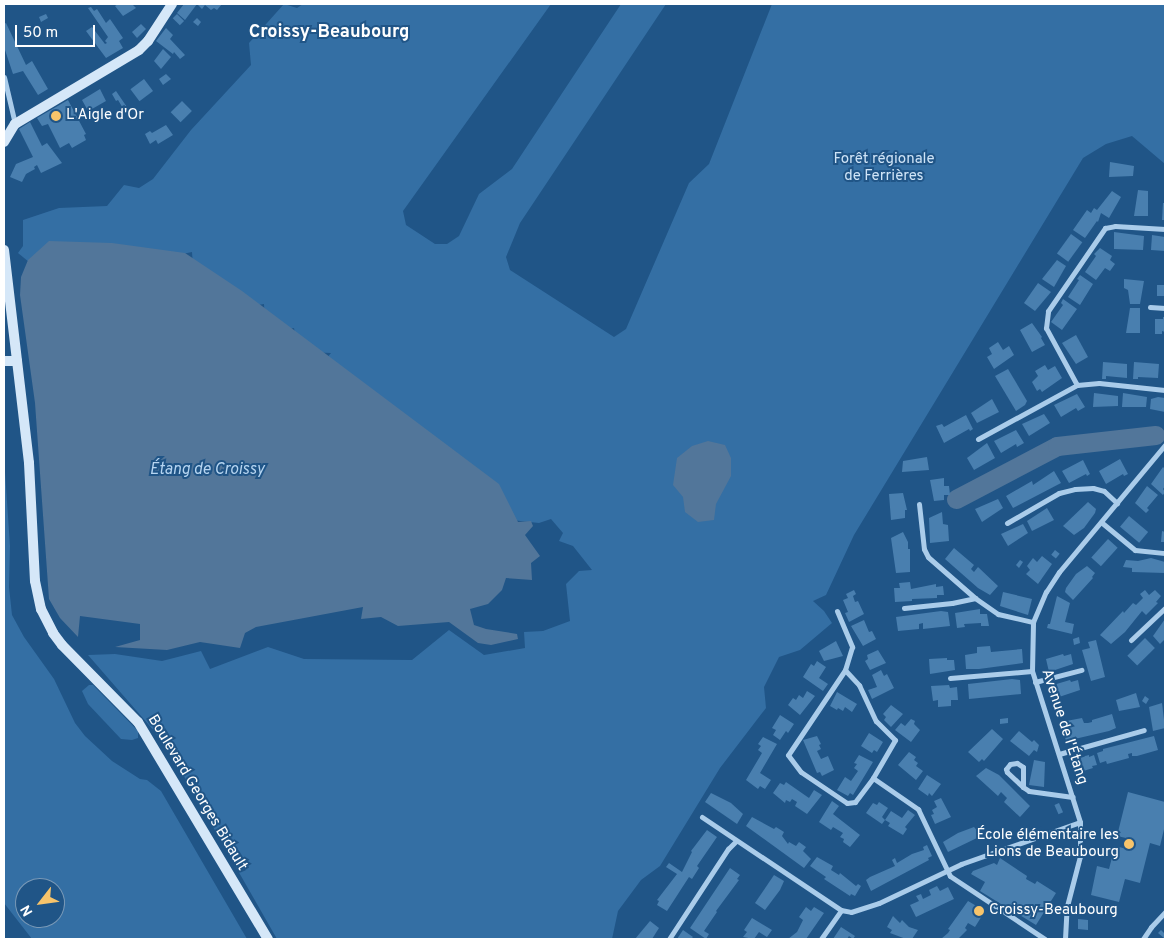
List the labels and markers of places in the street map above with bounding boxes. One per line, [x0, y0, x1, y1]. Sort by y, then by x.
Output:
place label: L'Aigle d'Or [66, 107, 144, 125]
marker: L'Aigle d'Or [50, 110, 62, 122]
place label: École élémentaire les Lions de Beaubourg [976, 826, 1119, 861]
marker: École élémentaire les Lions de Beaubourg [1123, 838, 1135, 850]
place label: Croissy-Beaubourg [989, 902, 1118, 920]
marker: Croissy-Beaubourg [973, 905, 985, 917]

